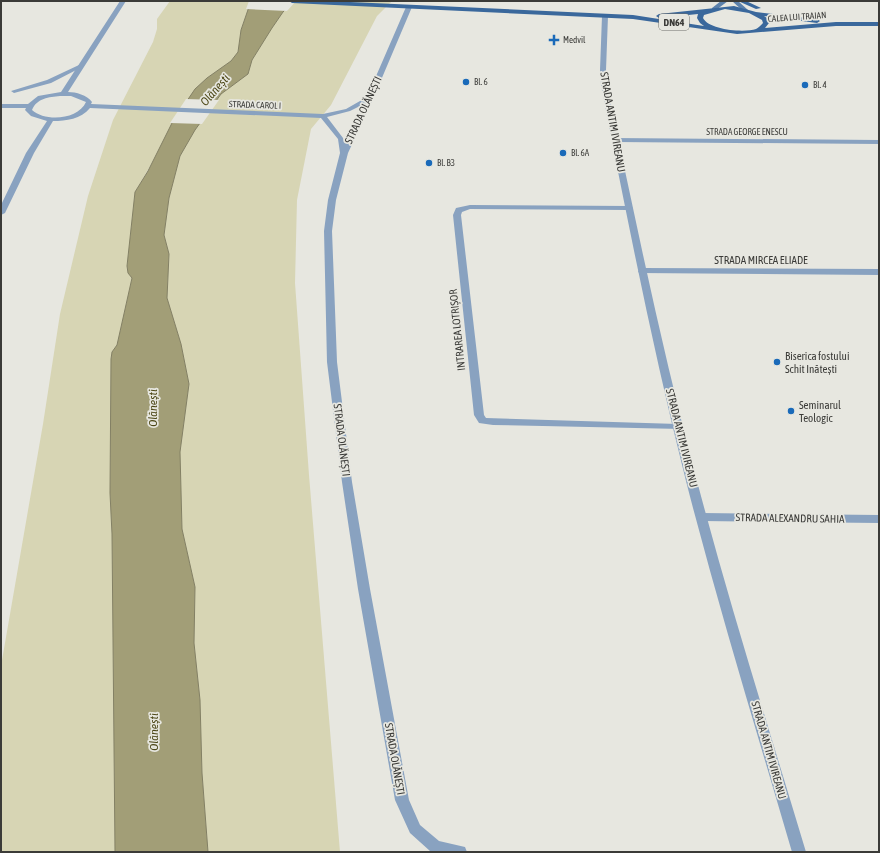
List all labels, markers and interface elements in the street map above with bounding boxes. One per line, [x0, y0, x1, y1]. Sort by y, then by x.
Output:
street label: CALEA LUI TRAIAN [767, 10, 827, 24]
road number: DN64 [659, 14, 689, 30]
marker: Medvil [548, 34, 560, 46]
place label: Medvil [563, 35, 586, 45]
water label: Olănești [197, 71, 233, 109]
street label: STRADA ANTIM IVIREANU [598, 71, 628, 173]
street label: STRADA OLĂNEȘTI [342, 74, 384, 146]
marker: Bl. 6 [461, 77, 471, 87]
place label: Bl. 6 [474, 77, 488, 87]
marker: Bl. 4 [800, 80, 810, 90]
place label: Bl. 4 [813, 80, 827, 90]
street label: STRADA CAROL I [229, 99, 281, 111]
street label: STRADA GEORGE ENESCU [706, 127, 788, 137]
marker: Bl. 6A [558, 148, 568, 158]
place label: Bl. 6A [571, 148, 590, 158]
marker: Bl. B3 [424, 158, 434, 168]
place label: Bl. B3 [437, 158, 455, 168]
street label: STRADA MIRCEA ELIADE [714, 254, 808, 266]
street label: INTRAREA LOTRIȘOR [447, 288, 467, 371]
place label: Biserica fostului Schit Inătești [785, 350, 849, 375]
marker: Biserica fostului Schit Inătești [772, 357, 782, 367]
street label: STRADA ANTIM IVIREANU [664, 387, 700, 489]
water label: Olănești [146, 389, 160, 427]
place label: Seminarul Teologic [799, 399, 841, 424]
street label: STRADA OLĂNEȘTI [332, 403, 352, 477]
marker: Seminarul Teologic [786, 406, 796, 416]
street label: STRADA ALEXANDRU SAHIA [735, 511, 845, 525]
street label: STRADA ANTIM IVIREANU [749, 700, 789, 800]
water label: Olănești [147, 713, 161, 751]
street label: STRADA OLĂNEȘTI [383, 722, 407, 796]

